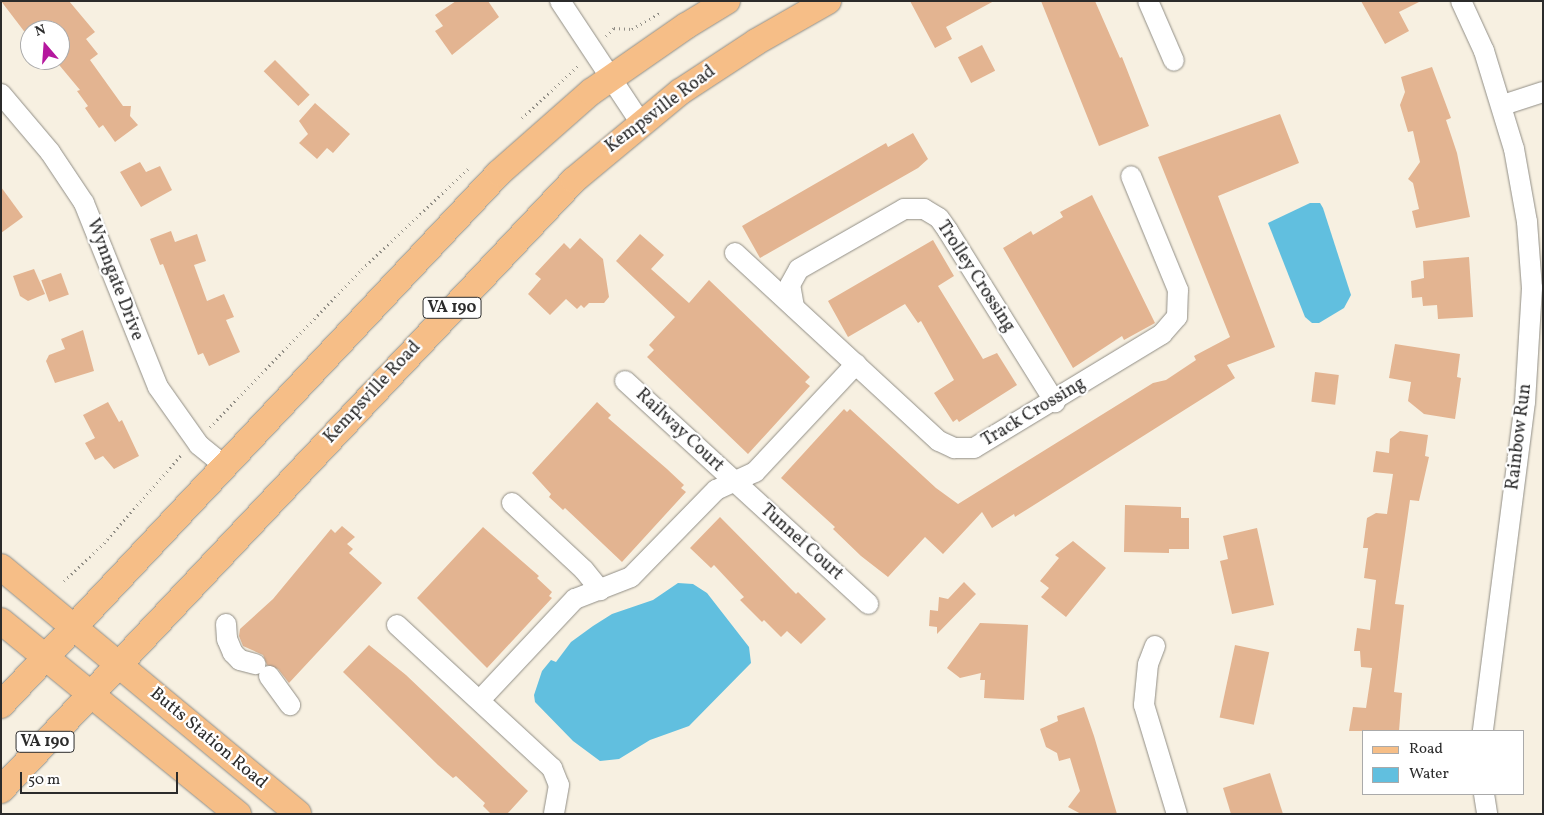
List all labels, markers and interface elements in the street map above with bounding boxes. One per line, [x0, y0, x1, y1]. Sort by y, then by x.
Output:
north arrow [20, 20, 70, 70]
text: N [33, 21, 48, 42]
street label: Kempsville Road [602, 62, 720, 158]
street label: Wynngate Drive [81, 216, 147, 344]
street label: Trolley Crossing [931, 217, 1019, 337]
road number: VA 190 [422, 294, 482, 322]
street label: Kempsville Road [320, 337, 426, 449]
street label: Track Crossing [978, 374, 1090, 452]
street label: Rainbow Run [1503, 382, 1537, 492]
street label: Railway Court [630, 385, 728, 477]
street label: Tunnel Court [755, 500, 847, 586]
street label: Butts Station Road [145, 684, 271, 794]
road number: VA 190 [15, 729, 75, 756]
legend [1362, 730, 1524, 795]
text: Road [1409, 739, 1443, 760]
scale bar [22, 762, 180, 794]
text: Water [1409, 764, 1449, 785]
text: 50 m [28, 770, 60, 791]

